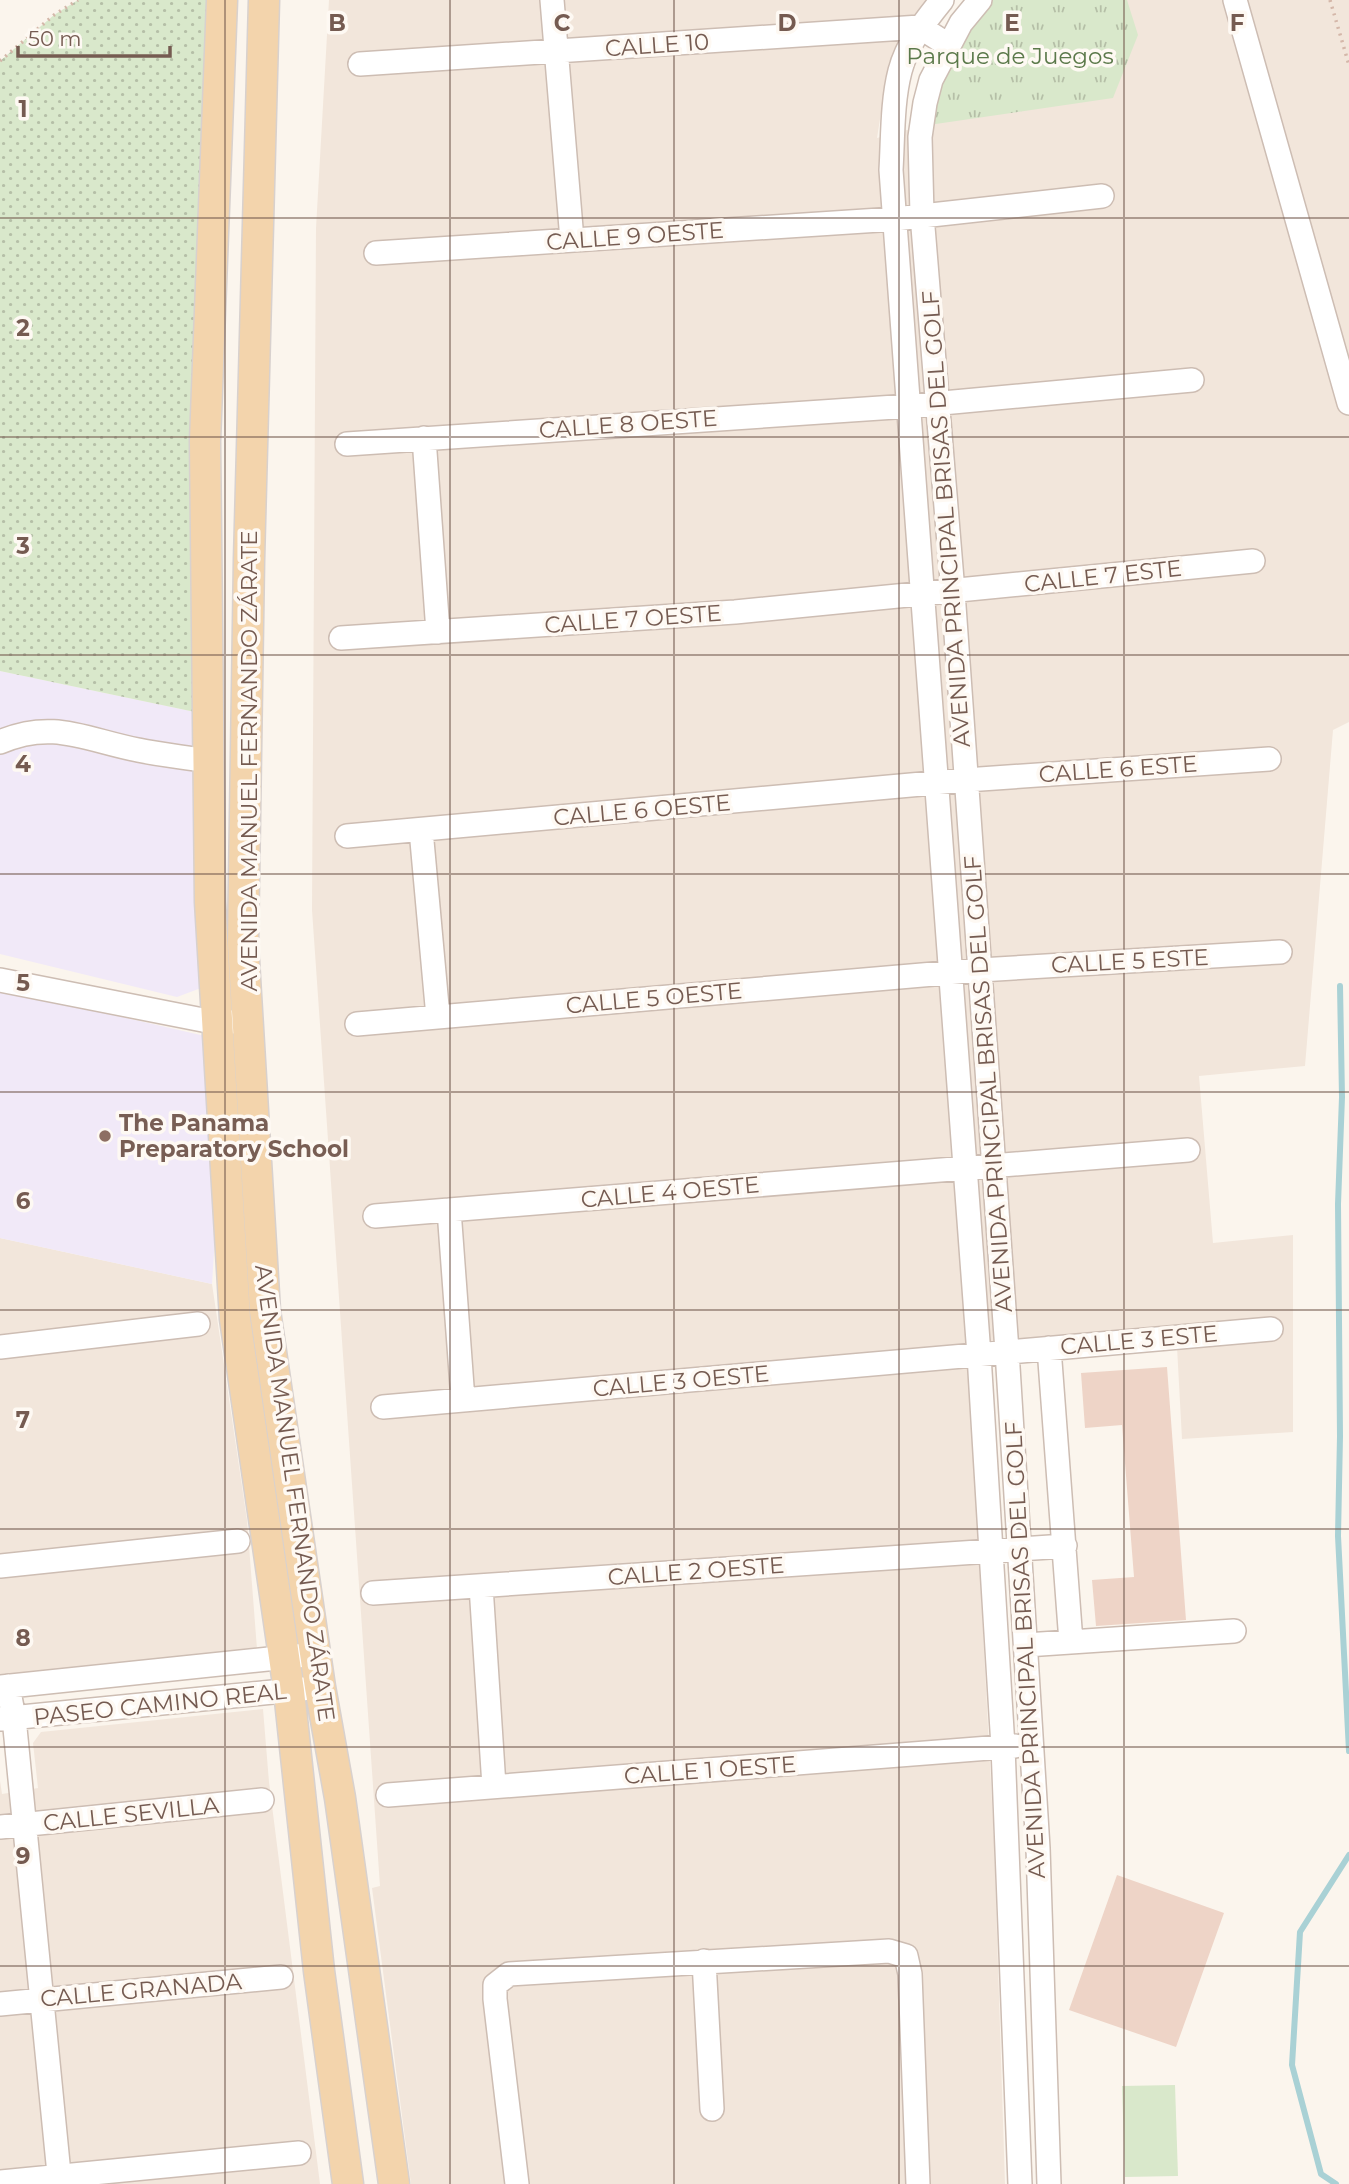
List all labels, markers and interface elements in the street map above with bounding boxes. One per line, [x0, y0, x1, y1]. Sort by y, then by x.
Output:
text: B [328, 9, 346, 37]
text: C [554, 9, 571, 37]
text: D [778, 9, 797, 37]
text: E [1004, 9, 1020, 37]
text: F [1230, 9, 1245, 37]
scale bar [18, 14, 170, 58]
text: 50 m [28, 26, 82, 51]
street label: CALLE 10 [604, 27, 710, 63]
park label: Parque de Juegos [906, 42, 1114, 70]
text: 1 [18, 95, 28, 123]
street label: CALLE 9 OESTE [545, 216, 725, 256]
street label: AVENIDA PRINCIPAL BRISAS DEL GOLF [916, 290, 976, 748]
text: 2 [16, 314, 30, 342]
street label: CALLE 8 OESTE [538, 404, 718, 444]
street label: AVENIDA MANUEL FERNANDO ZÁRATE [235, 530, 263, 992]
text: 3 [15, 532, 30, 560]
street label: CALLE 7 ESTE [1023, 554, 1183, 598]
street label: CALLE 7 OESTE [543, 599, 723, 639]
street label: CALLE 6 ESTE [1038, 749, 1198, 789]
text: 4 [15, 750, 31, 778]
street label: CALLE 6 OESTE [552, 788, 732, 832]
street label: AVENIDA PRINCIPAL BRISAS DEL GOLF [958, 855, 1018, 1313]
street label: CALLE 5 ESTE [1050, 943, 1210, 979]
text: 5 [16, 969, 30, 997]
street label: CALLE 5 OESTE [565, 976, 743, 1020]
place label: The Panama Preparatory School [119, 1109, 349, 1163]
marker: The Panama Preparatory School [97, 1128, 113, 1144]
street label: CALLE 4 OESTE [579, 1170, 761, 1214]
text: 6 [16, 1187, 31, 1215]
street label: AVENIDA MANUEL FERNANDO ZÁRATE [249, 1263, 341, 1723]
street label: CALLE 3 ESTE [1059, 1319, 1219, 1361]
street label: CALLE 3 OESTE [592, 1359, 770, 1403]
text: 7 [16, 1406, 30, 1434]
street label: AVENIDA PRINCIPAL BRISAS DEL GOLF [999, 1421, 1051, 1879]
street label: CALLE 2 OESTE [607, 1551, 785, 1591]
text: 8 [15, 1624, 31, 1652]
street label: PASEO CAMINO REAL [32, 1677, 288, 1731]
street label: CALLE 1 OESTE [623, 1750, 797, 1790]
street label: CALLE SEVILLA [42, 1791, 221, 1837]
text: 9 [16, 1842, 30, 1870]
street label: CALLE GRANADA [39, 1967, 243, 2013]

